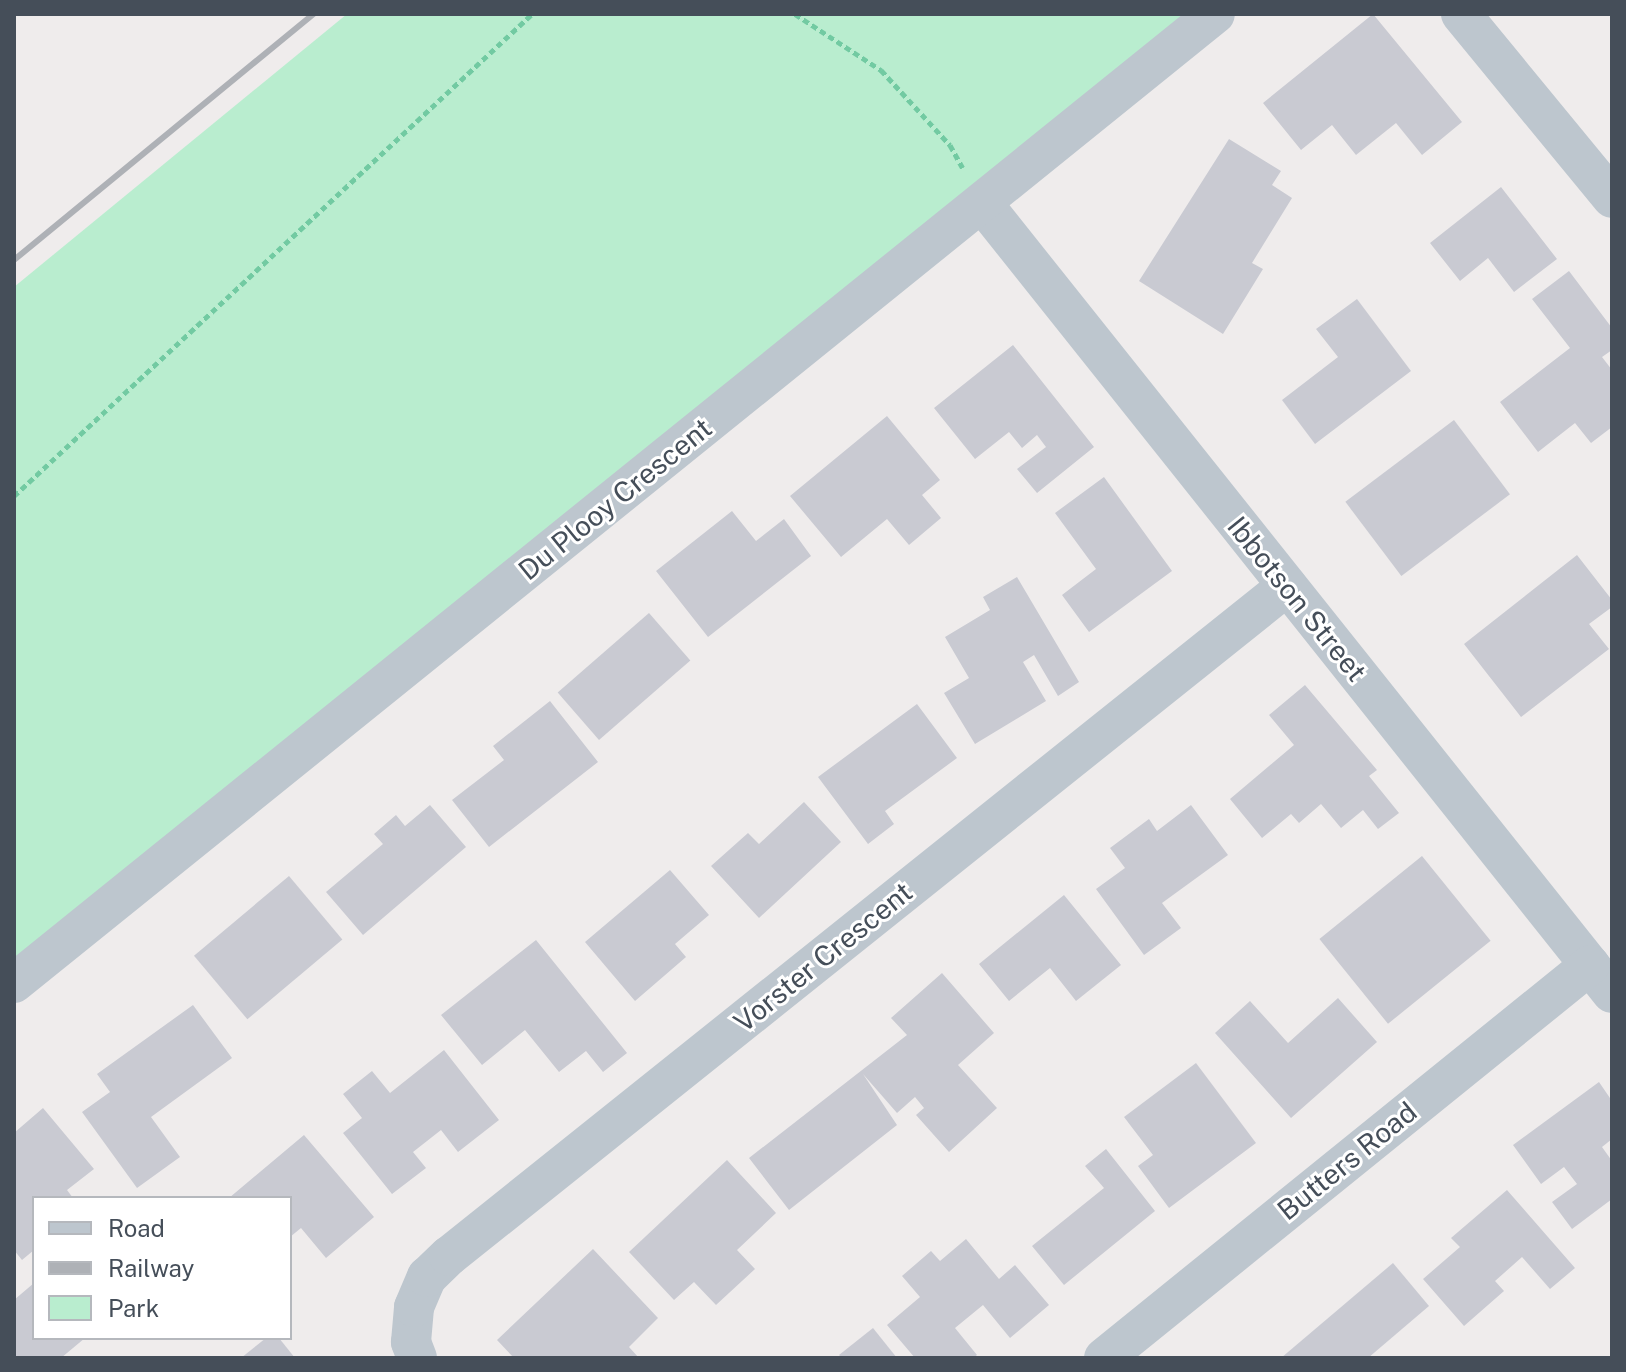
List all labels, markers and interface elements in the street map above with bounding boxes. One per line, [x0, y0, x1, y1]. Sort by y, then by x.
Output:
street label: Du Plooy Crescent [512, 411, 718, 587]
street label: Ibbotson Street [1220, 510, 1374, 688]
street label: Vorster Crescent [727, 875, 919, 1039]
street label: Butters Road [1271, 1095, 1423, 1227]
legend [32, 1196, 292, 1340]
text: Road [108, 1214, 165, 1242]
text: Railway [108, 1254, 194, 1282]
text: Park [108, 1294, 159, 1322]

